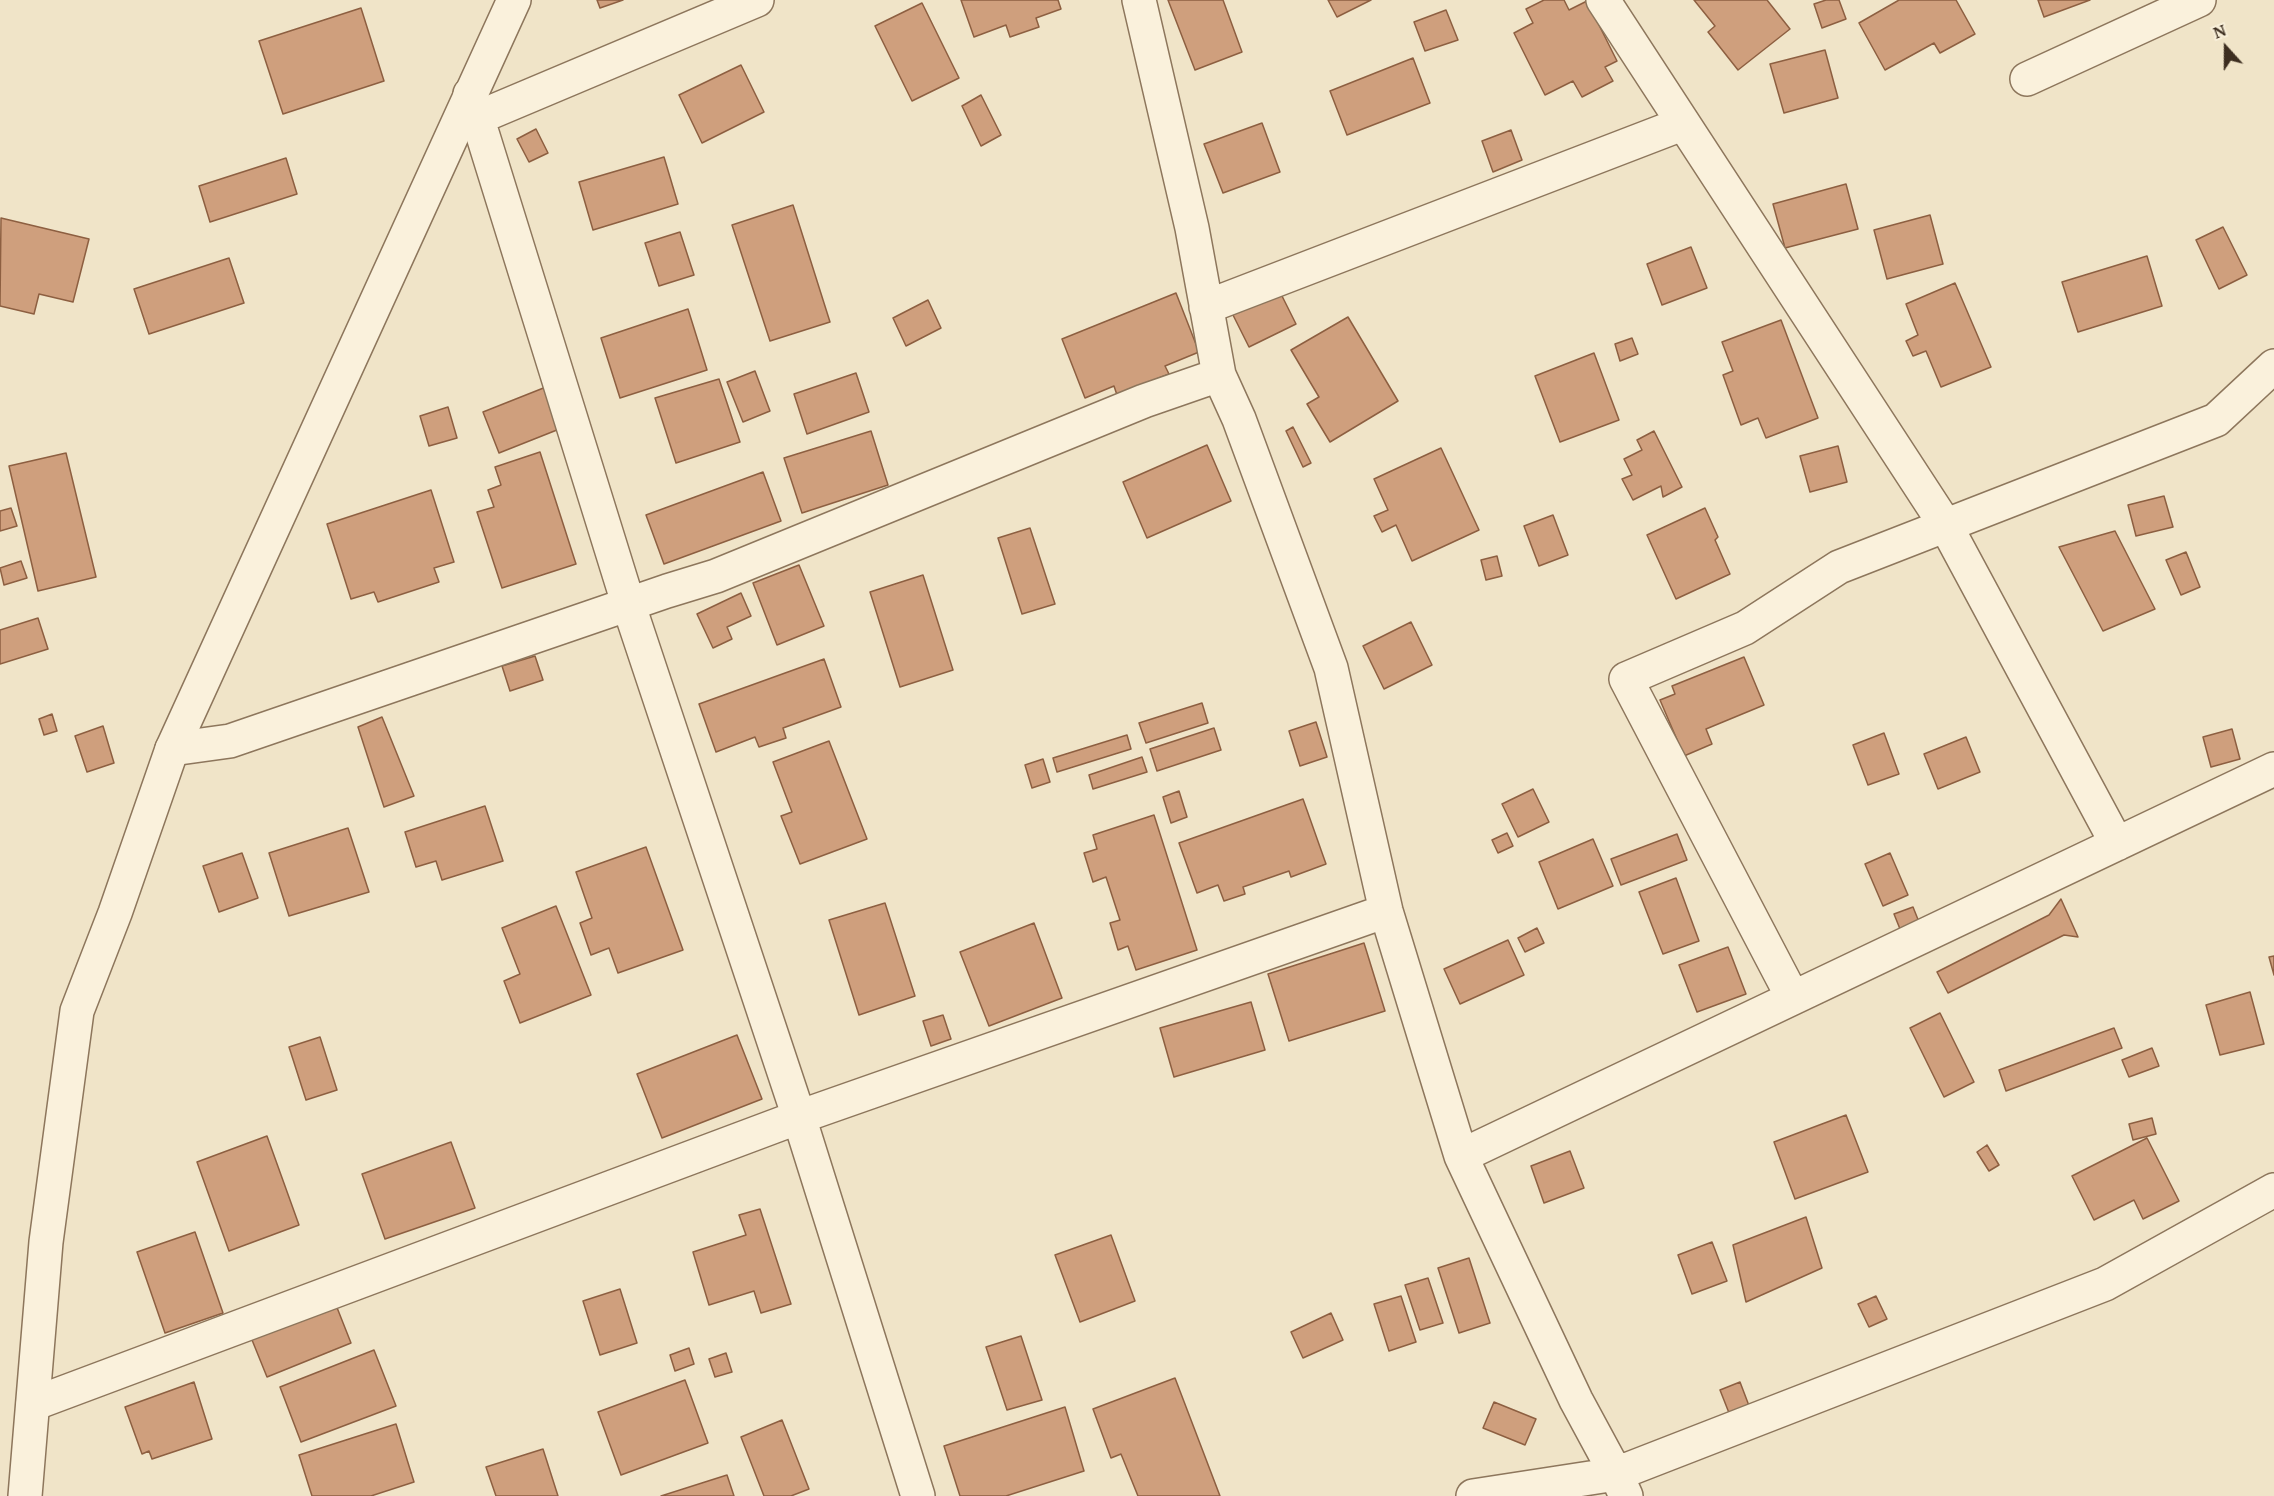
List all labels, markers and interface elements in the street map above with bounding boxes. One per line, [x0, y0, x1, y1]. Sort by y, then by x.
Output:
north arrow [2196, 18, 2256, 78]
text: N [2210, 19, 2229, 44]

